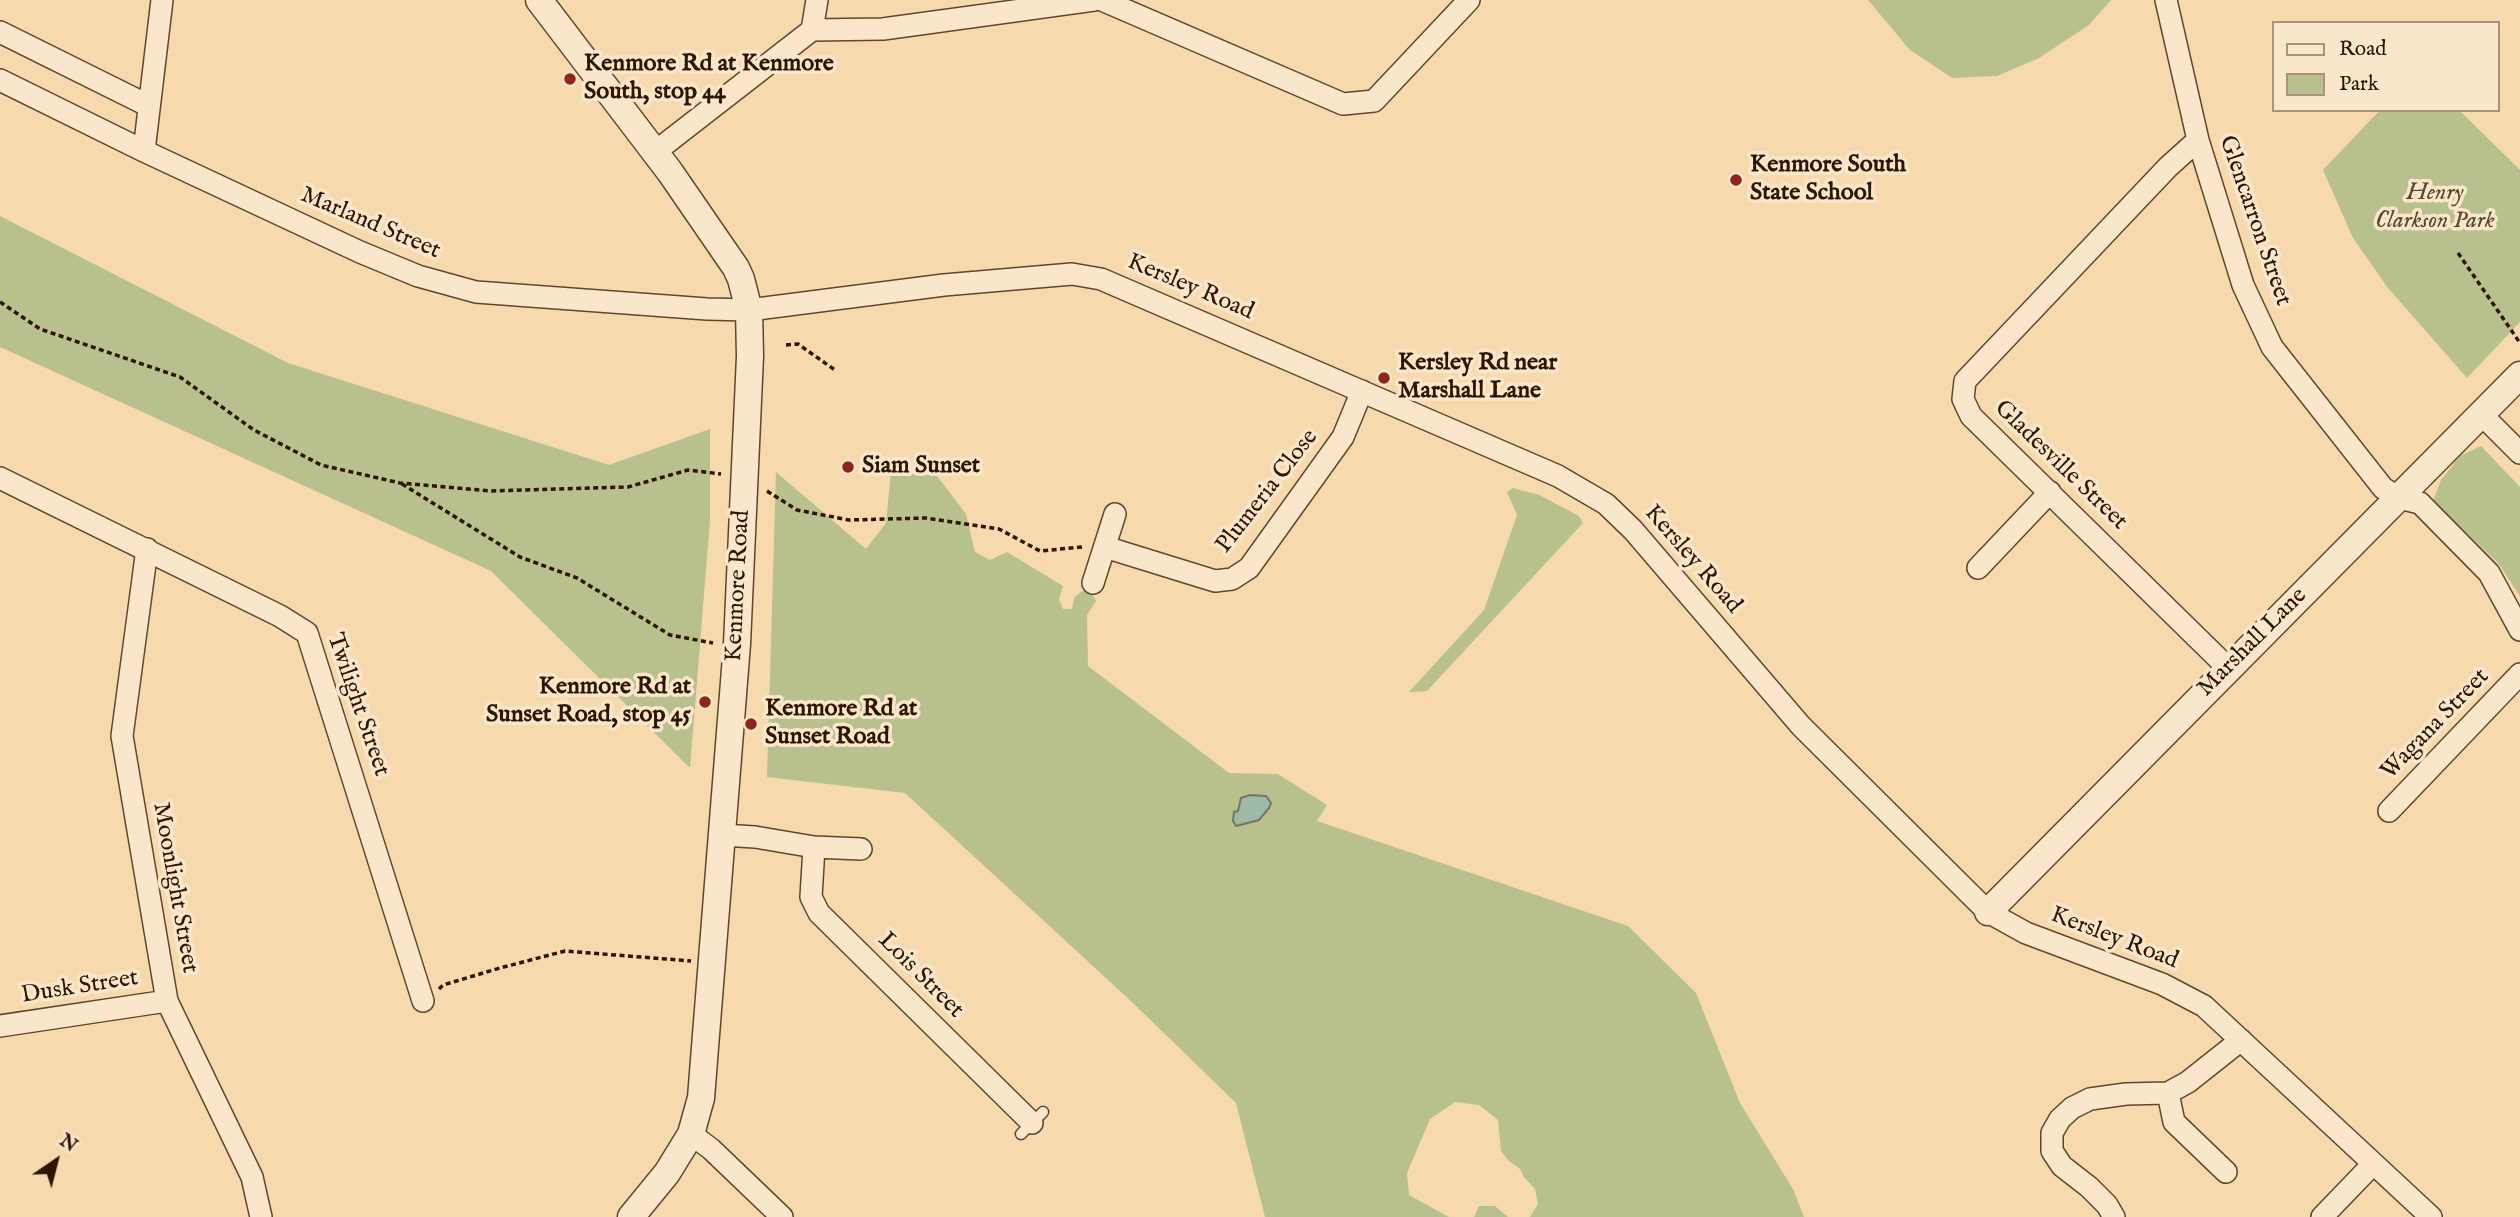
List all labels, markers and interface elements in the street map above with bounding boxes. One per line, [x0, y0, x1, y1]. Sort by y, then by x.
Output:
legend [2272, 21, 2499, 112]
text: Road [2339, 36, 2386, 63]
place label: Kenmore Rd at Kenmore South, stop 44 [584, 51, 834, 107]
marker: Kenmore Rd at Kenmore South, stop 44 [562, 71, 578, 87]
text: Park [2339, 71, 2379, 98]
street label: Glencarron Street [2211, 132, 2297, 310]
place label: Kenmore South State School [1750, 152, 1906, 208]
marker: Kenmore South State School [1728, 172, 1744, 188]
park label: Henry Clarkson Park [2375, 180, 2495, 236]
street label: Marland Street [296, 182, 444, 266]
street label: Kersley Road [1123, 248, 1257, 328]
place label: Kersley Rd near Marshall Lane [1398, 350, 1557, 406]
marker: Kersley Rd near Marshall Lane [1376, 370, 1392, 386]
street label: Gladesville Street [1987, 395, 2133, 537]
street label: Plumeria Close [1211, 424, 1325, 560]
place label: Siam Sunset [862, 453, 980, 481]
marker: Siam Sunset [840, 459, 856, 475]
street label: Kersley Road [1637, 500, 1747, 620]
street label: Kenmore Road [721, 509, 757, 663]
street label: Marshall Lane [2192, 582, 2314, 704]
street label: Twilight Street [319, 630, 395, 780]
street label: Wagana Street [2376, 664, 2496, 786]
place label: Kenmore Rd at Sunset Road, stop 45 [486, 674, 691, 730]
marker: Kenmore Rd at Sunset Road, stop 45 [697, 694, 713, 710]
place label: Kenmore Rd at Sunset Road [765, 696, 917, 752]
marker: Kenmore Rd at Sunset Road [743, 716, 759, 732]
street label: Moonlight Street [145, 800, 203, 976]
street label: Kersley Road [2046, 901, 2182, 977]
street label: Lois Street [871, 927, 969, 1025]
street label: Dusk Street [20, 965, 140, 1011]
north arrow [21, 1126, 91, 1196]
text: N [54, 1129, 82, 1158]

